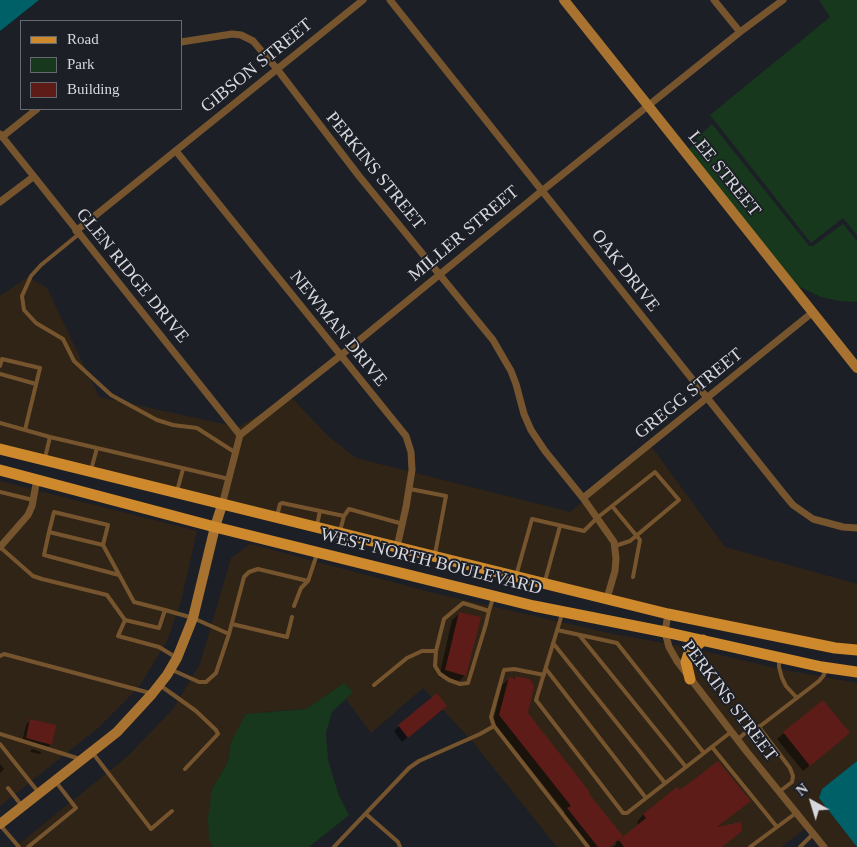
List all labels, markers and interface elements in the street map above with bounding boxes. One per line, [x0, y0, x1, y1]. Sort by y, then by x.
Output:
street label: GIBSON STREET [197, 14, 317, 118]
legend [20, 20, 182, 110]
text: Road [67, 31, 99, 47]
text: Park [67, 56, 95, 72]
text: Building [67, 81, 120, 97]
street label: PERKINS STREET [321, 108, 429, 234]
street label: LEE STREET [683, 127, 765, 221]
street label: MILLER STREET [404, 182, 524, 286]
street label: GLEN RIDGE DRIVE [71, 204, 193, 348]
street label: OAK DRIVE [586, 226, 664, 316]
street label: NEWMAN DRIVE [285, 267, 391, 391]
street label: GREGG STREET [631, 344, 747, 444]
street label: WEST NORTH BOULEVARD [318, 524, 544, 600]
street label: PERKINS STREET [677, 636, 781, 766]
north arrow [787, 777, 837, 827]
text: N [794, 781, 811, 799]

